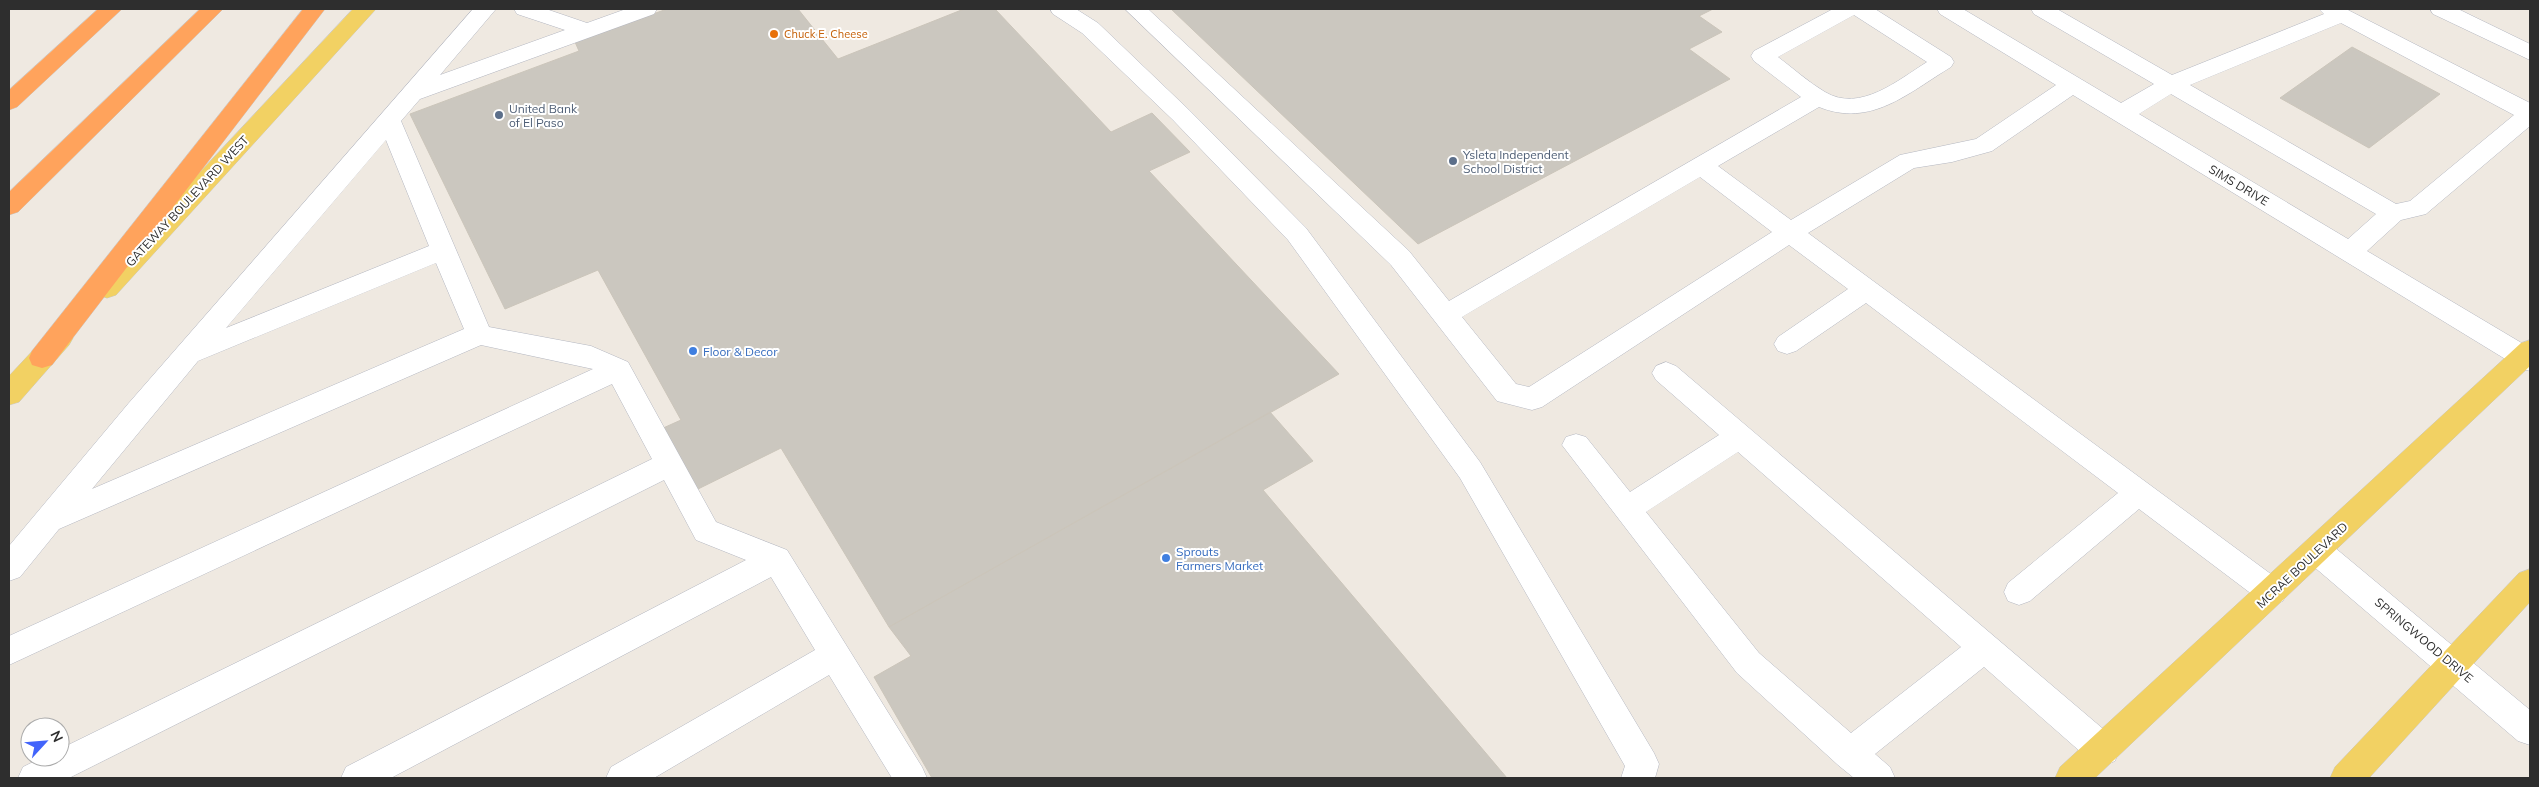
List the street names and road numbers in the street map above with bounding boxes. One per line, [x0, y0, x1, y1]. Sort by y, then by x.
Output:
street label: GATEWAY BOULEVARD WEST [122, 132, 252, 270]
street label: SIMS DRIVE [2206, 161, 2272, 209]
street label: MCRAE BOULEVARD [2253, 519, 2351, 611]
street label: SPRINGWOOD DRIVE [2372, 594, 2476, 686]

